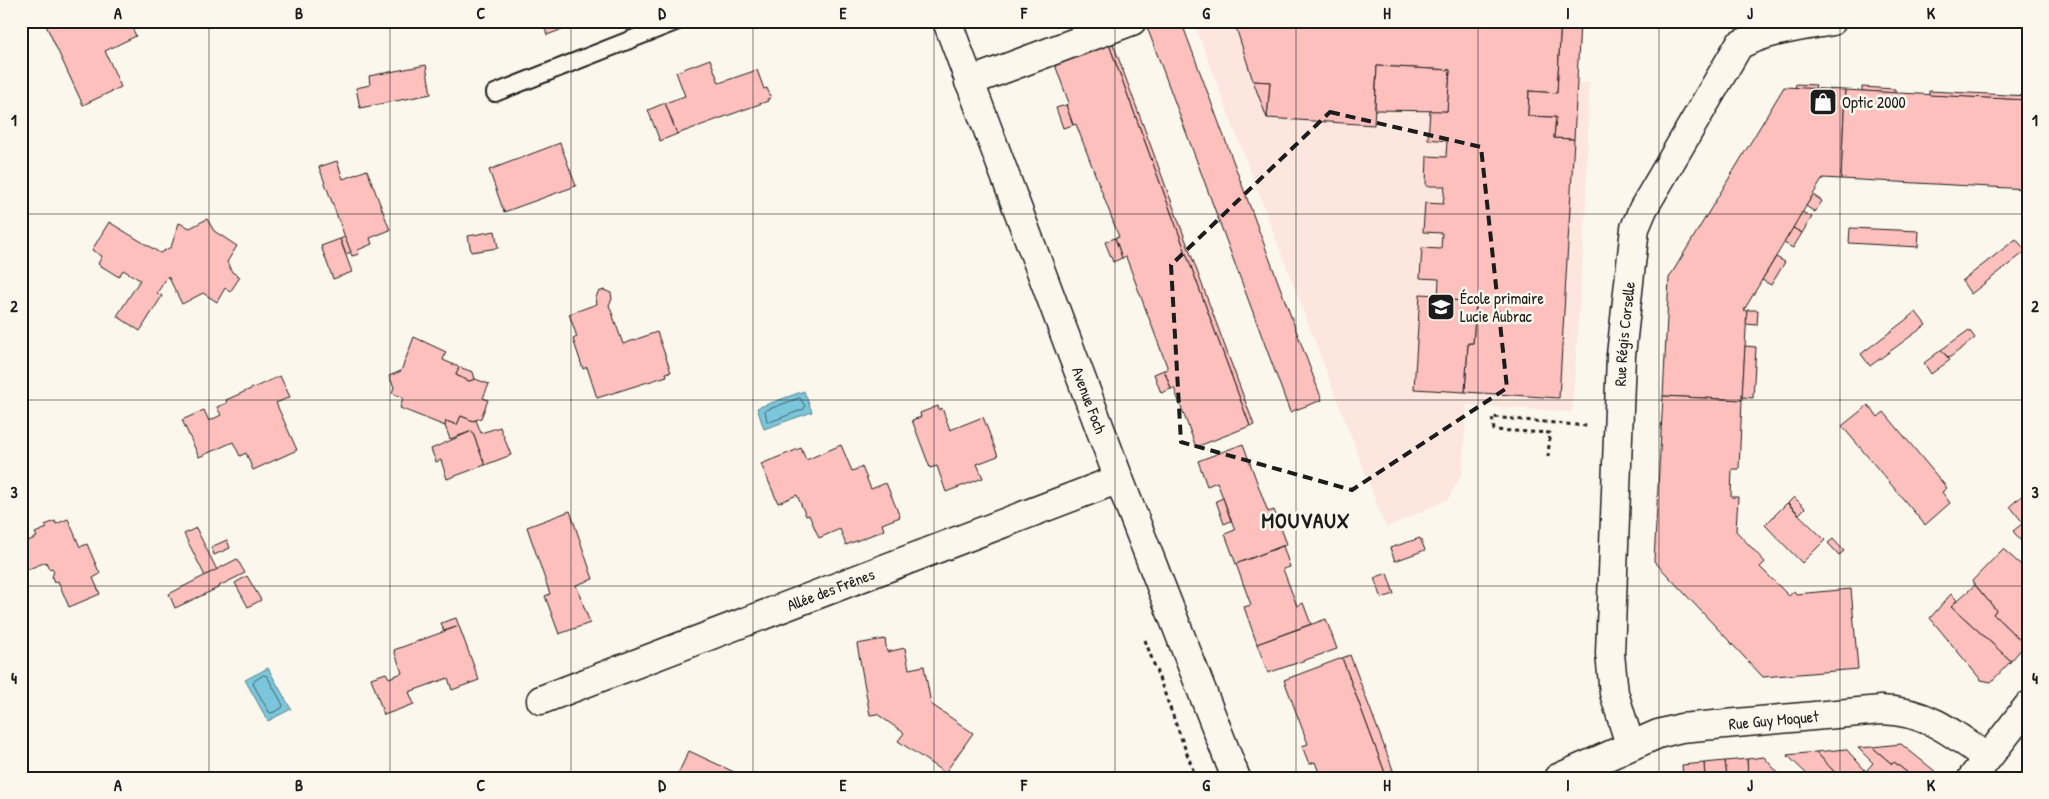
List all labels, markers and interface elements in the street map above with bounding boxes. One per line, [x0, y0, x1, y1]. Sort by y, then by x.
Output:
text: A [114, 2, 122, 24]
text: B [295, 2, 303, 24]
text: C [477, 2, 486, 24]
text: D [658, 2, 666, 24]
text: E [839, 2, 847, 24]
text: F [1020, 2, 1028, 24]
text: G [1202, 2, 1210, 24]
text: H [1383, 2, 1391, 24]
text: I [1566, 2, 1570, 24]
text: J [1747, 2, 1753, 24]
text: K [1927, 2, 1936, 24]
shop icon: Optic 2000 [1808, 87, 1838, 117]
place label: Optic 2000 [1842, 91, 1906, 113]
text: 1 [11, 109, 17, 131]
text: 1 [2032, 109, 2038, 131]
street label: Rue Régis Corselle [1609, 280, 1640, 387]
place label: École primaire Lucie Aubrac [1460, 287, 1545, 327]
school or university icon: École primaire Lucie Aubrac [1426, 292, 1456, 322]
text: 2 [10, 295, 18, 317]
text: 2 [2031, 295, 2039, 317]
street label: Avenue Foch [1067, 364, 1112, 437]
text: 3 [10, 481, 18, 503]
text: 3 [2031, 481, 2039, 503]
district label: MOUVAUX [1262, 506, 1350, 535]
street label: Allée des Frênes [784, 563, 877, 616]
text: 4 [11, 667, 17, 689]
text: 4 [2032, 667, 2038, 689]
street label: Rue Guy Moquet [1728, 705, 1820, 735]
text: A [114, 774, 122, 796]
text: B [295, 774, 303, 796]
text: C [477, 774, 486, 796]
text: D [658, 774, 666, 796]
text: E [839, 774, 847, 796]
text: F [1020, 774, 1028, 796]
text: G [1202, 774, 1210, 796]
text: H [1383, 774, 1391, 796]
text: I [1566, 774, 1570, 796]
text: J [1747, 774, 1753, 796]
text: K [1927, 774, 1936, 796]

